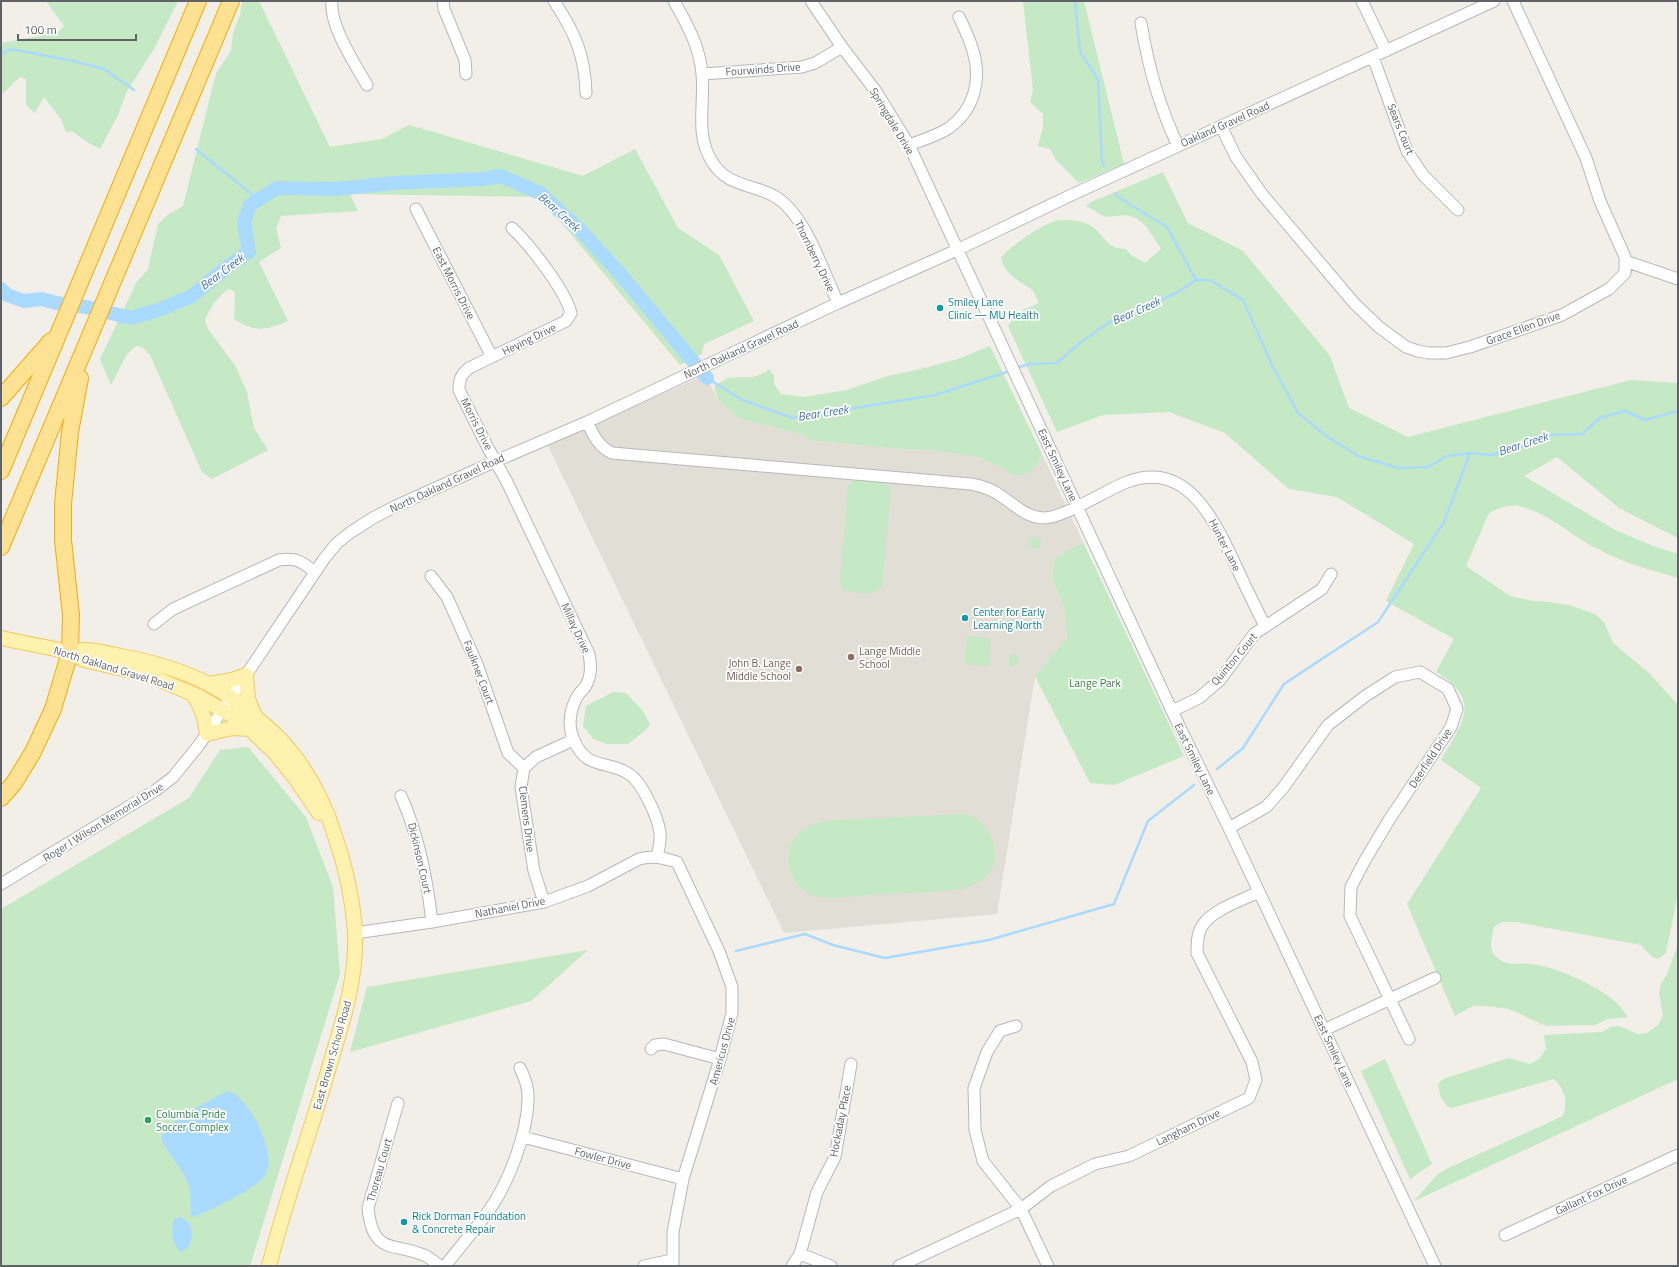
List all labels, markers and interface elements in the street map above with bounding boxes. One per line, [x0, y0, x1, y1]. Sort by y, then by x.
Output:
scale bar [18, 16, 136, 42]
text: 100 m [24, 20, 57, 39]
street label: Fourwinds Drive [725, 58, 801, 80]
street label: Springdale Drive [866, 85, 919, 158]
street label: Oakland Gravel Road [1178, 97, 1272, 151]
street label: Sears Court [1384, 101, 1419, 157]
water label: Bear Creek [534, 188, 586, 237]
street label: Thornberry Drive [791, 217, 839, 295]
street label: East Morris Drive [429, 244, 479, 322]
water label: Bear Creek [196, 248, 249, 295]
water label: Bear Creek [1109, 291, 1164, 330]
place label: Smiley Lane Clinic — MU Health [948, 294, 1039, 323]
marker: Smiley Lane Clinic — MU Health [935, 303, 945, 313]
street label: Grace Ellen Drive [1484, 307, 1563, 349]
street label: North Oakland Gravel Road [681, 315, 801, 383]
street label: Heying Drive [499, 319, 559, 359]
street label: Morris Drive [457, 395, 497, 453]
water label: Bear Creek [796, 399, 851, 426]
street label: East Smiley Lane [1034, 426, 1082, 504]
water label: Bear Creek [1496, 426, 1552, 460]
street label: North Oakland Gravel Road [387, 449, 507, 517]
street label: Hunter Lane [1205, 516, 1245, 574]
street label: Millay Drive [557, 600, 595, 656]
place label: Center for Early Learning North [973, 604, 1045, 633]
marker: Center for Early Learning North [960, 613, 970, 623]
street label: Quinton Court [1207, 629, 1261, 689]
street label: Faulkner Court [459, 638, 499, 706]
street label: North Oakland Gravel Road [52, 642, 176, 694]
place label: Lange Middle School [859, 643, 921, 672]
marker: Lange Middle School [846, 652, 856, 662]
place label: John B. Lange Middle School [726, 655, 791, 684]
marker: John B. Lange Middle School [794, 664, 804, 674]
park label: Lange Park [1069, 675, 1121, 691]
street label: East Smiley Lane [1171, 720, 1220, 798]
street label: Deerfield Drive [1405, 725, 1456, 791]
street label: Roger I Wilson Memorial Drive [40, 778, 167, 866]
street label: Clemens Drive [515, 785, 539, 853]
street label: Dickinson Court [404, 821, 436, 895]
street label: Nathaniel Drive [474, 892, 547, 922]
street label: East Brown School Road [309, 998, 355, 1112]
street label: East Smiley Lane [1310, 1012, 1358, 1090]
street label: Americus Drive [705, 1015, 739, 1087]
street label: Hockaday Place [825, 1083, 855, 1158]
street label: Langham Drive [1153, 1104, 1223, 1149]
place label: Columbia Pride Soccer Complex [156, 1106, 229, 1135]
marker: Columbia Pride Soccer Complex [143, 1115, 153, 1125]
street label: Thoreau Court [362, 1136, 396, 1204]
street label: Fowler Drive [573, 1143, 634, 1173]
street label: Gallant Fox Drive [1552, 1171, 1630, 1219]
place label: Rick Dorman Foundation & Concrete Repair [412, 1208, 526, 1237]
marker: Rick Dorman Foundation & Concrete Repair [399, 1217, 409, 1227]

